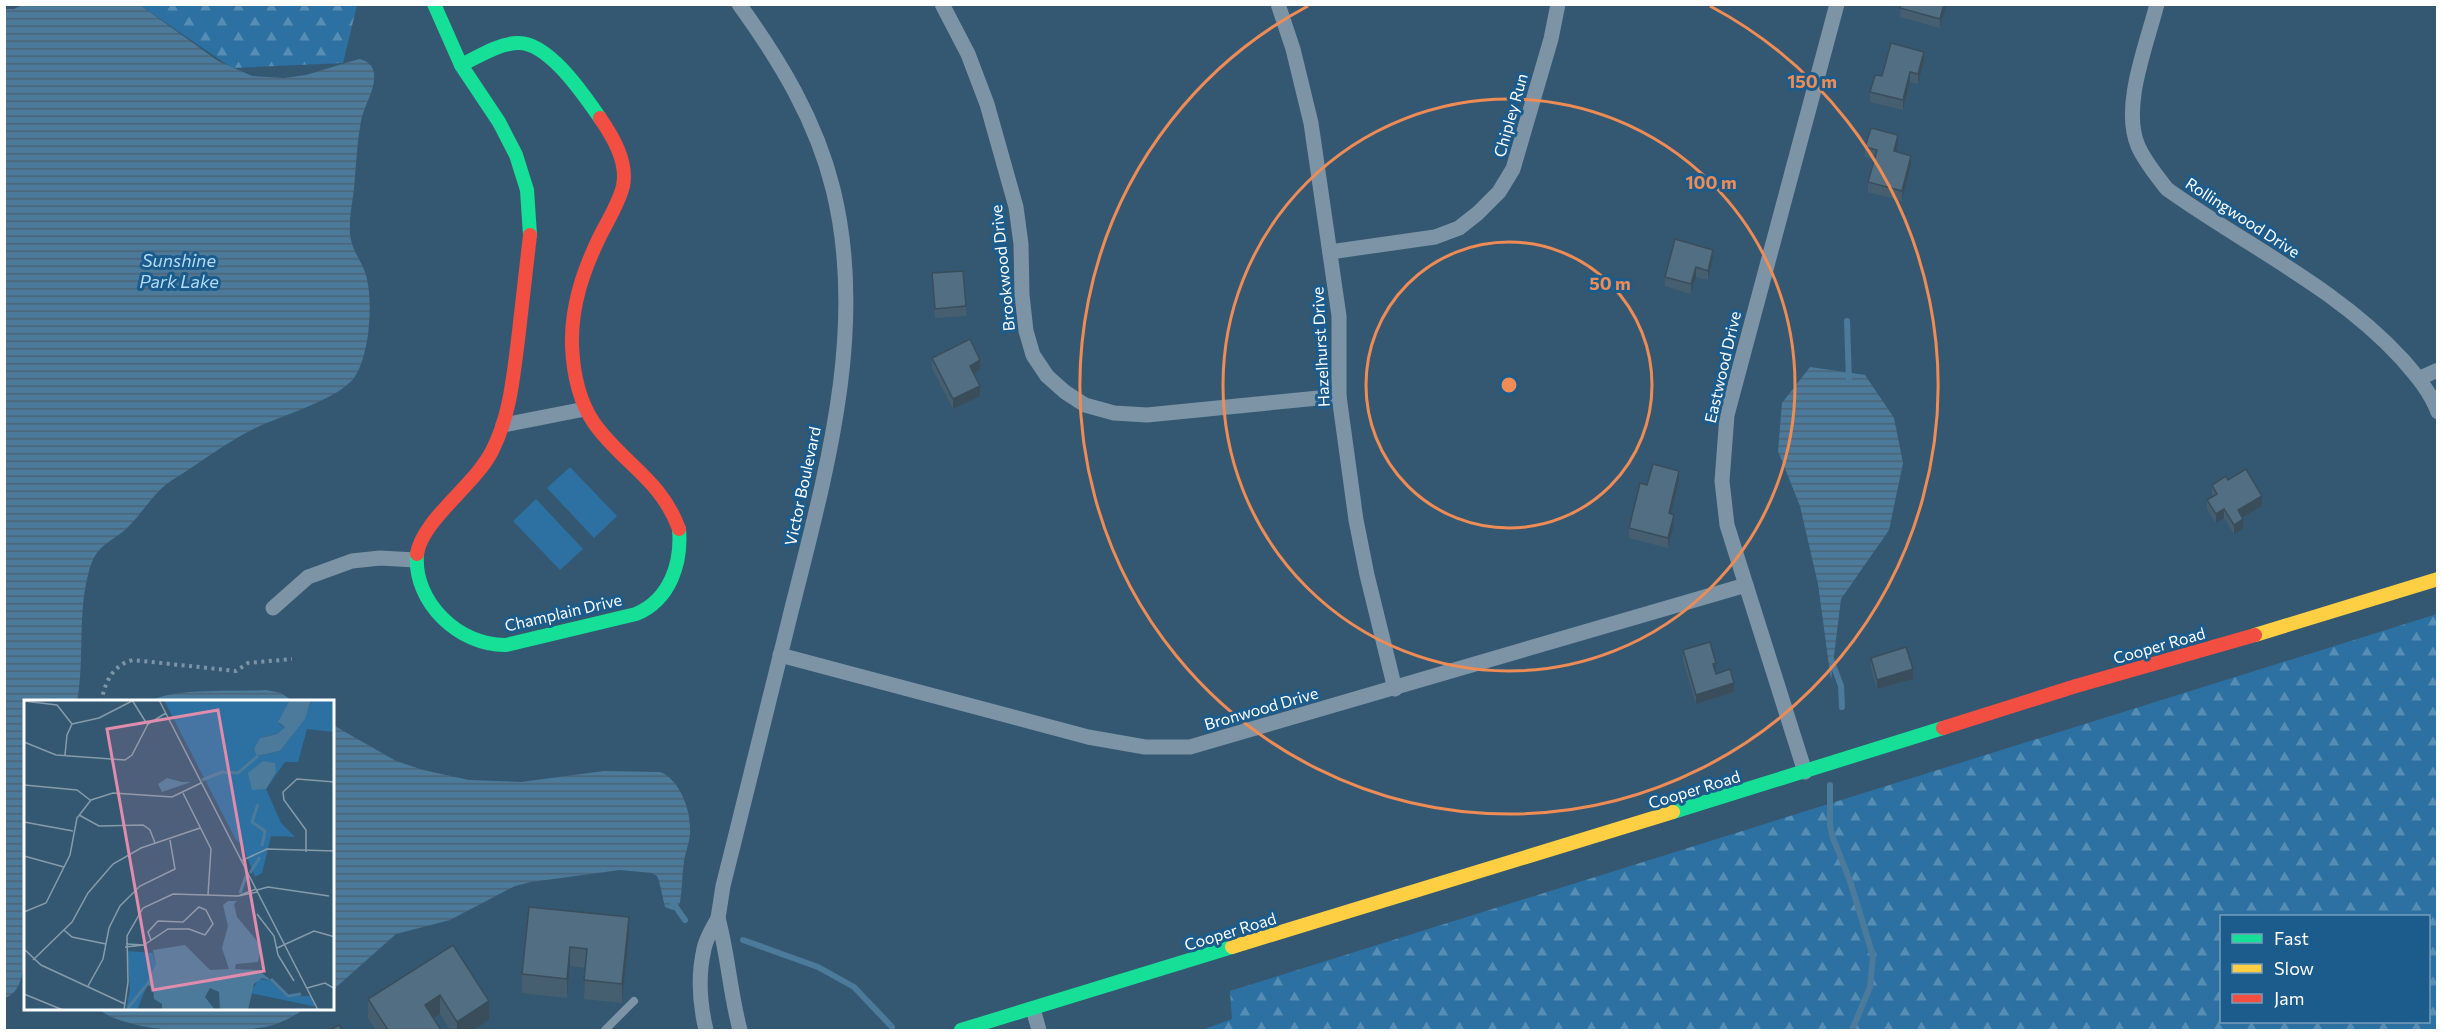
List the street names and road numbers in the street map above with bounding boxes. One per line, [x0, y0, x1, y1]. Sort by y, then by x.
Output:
street label: Chipley Run [1489, 71, 1531, 159]
street label: Rollingwood Drive [2182, 173, 2304, 261]
street label: Brookwood Drive [986, 204, 1018, 332]
street label: Hazelhurst Drive [1307, 286, 1333, 408]
street label: Eastwood Drive [1700, 309, 1744, 425]
street label: Victor Boulevard [780, 425, 824, 547]
street label: Champlain Drive [503, 589, 623, 635]
street label: Cooper Road [2111, 623, 2207, 667]
street label: Bronwood Drive [1202, 683, 1320, 733]
street label: Cooper Road [1646, 766, 1742, 812]
street label: Cooper Road [1182, 908, 1278, 954]

